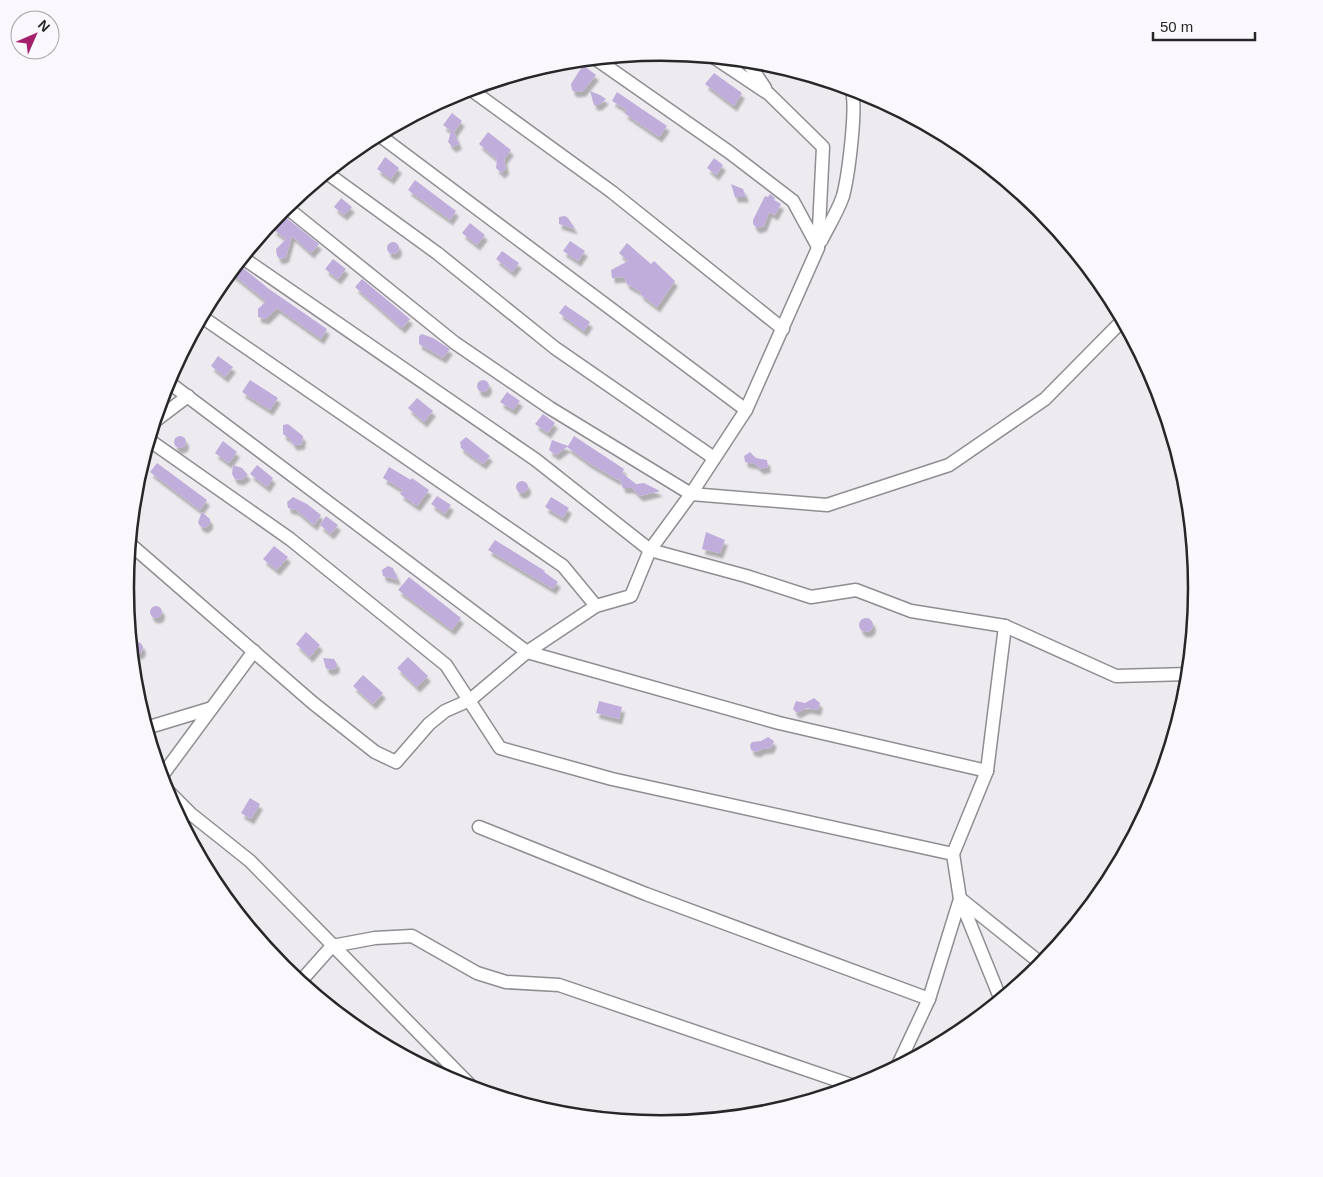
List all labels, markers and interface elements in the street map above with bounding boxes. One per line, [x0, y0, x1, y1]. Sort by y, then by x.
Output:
north arrow [10, 10, 60, 60]
scale bar [1153, 10, 1256, 42]
text: N [35, 17, 53, 35]
text: 50 m [1160, 18, 1193, 35]

